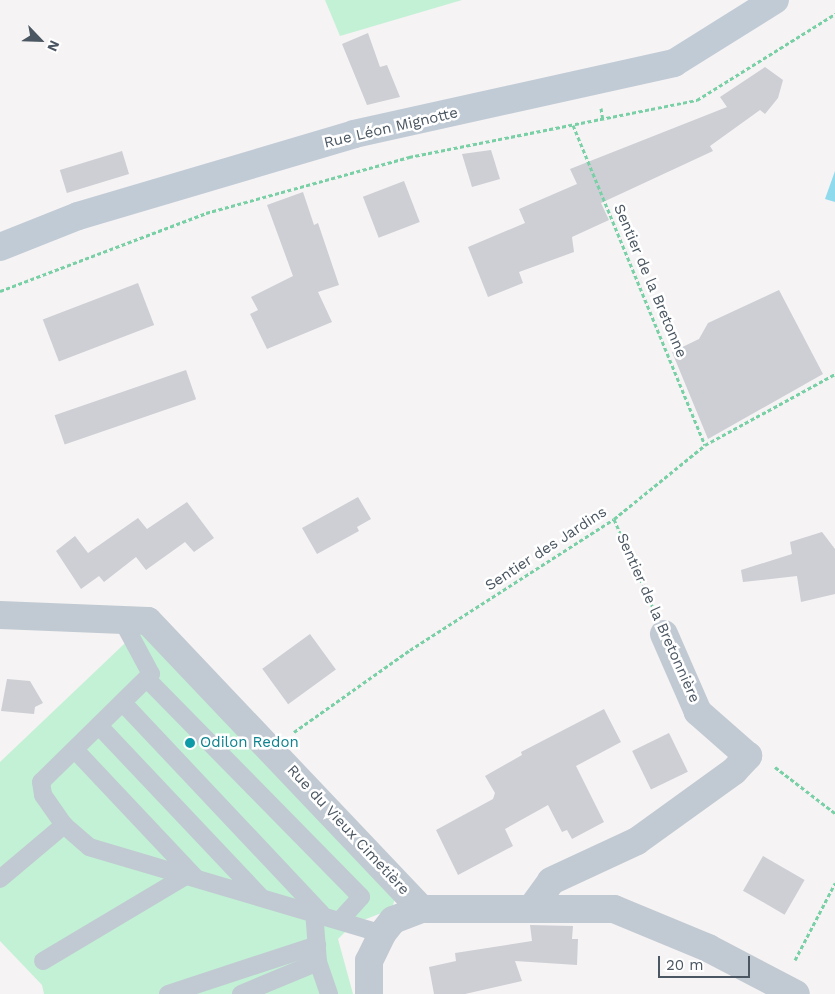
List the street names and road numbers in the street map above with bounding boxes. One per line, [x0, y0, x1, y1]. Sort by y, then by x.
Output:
street label: Rue Léon Mignotte [322, 104, 460, 152]
street label: Sentier de la Bretonne [609, 201, 691, 361]
street label: Sentier des Jardins [482, 503, 610, 595]
street label: Sentier de la Bretonnière [612, 530, 704, 706]
street label: Rue du Vieux Cimetière [283, 761, 413, 899]

